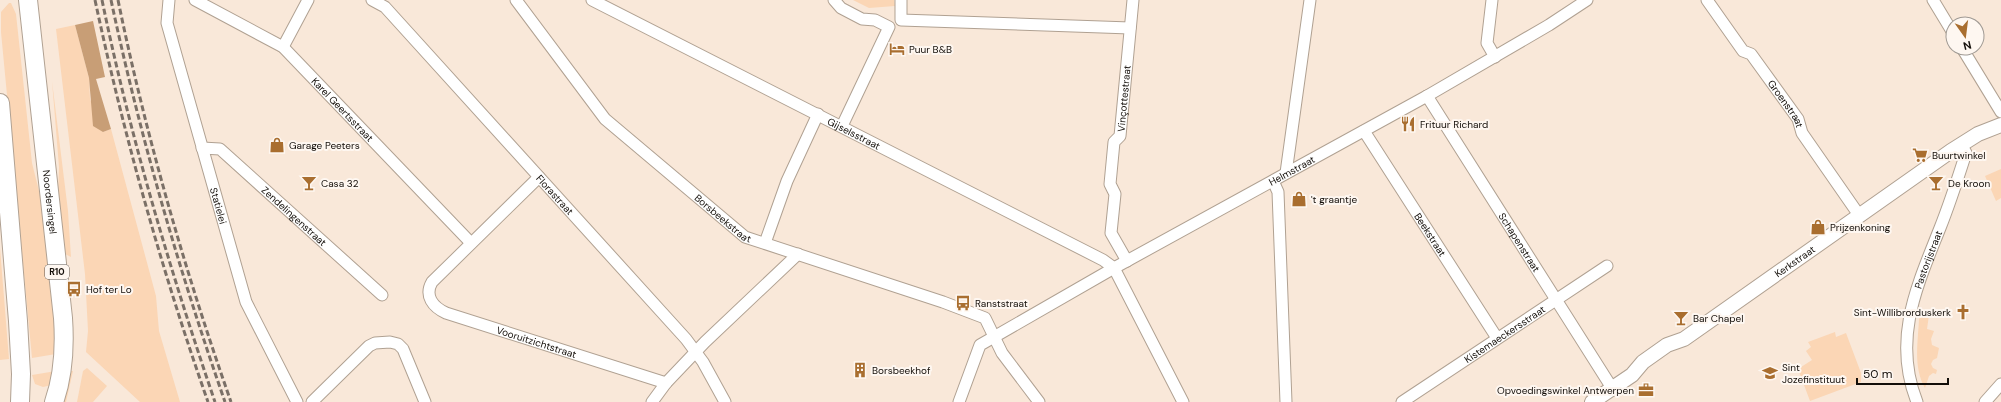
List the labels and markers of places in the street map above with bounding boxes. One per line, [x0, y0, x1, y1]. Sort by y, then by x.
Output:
hotel icon: Puur B&B [888, 40, 906, 58]
place label: Puur B&B [909, 43, 952, 56]
restaurant icon: Frituur Richard [1399, 115, 1417, 133]
place label: Frituur Richard [1420, 118, 1488, 131]
shop icon: Garage Peeters [268, 136, 286, 154]
place label: Garage Peeters [289, 139, 360, 152]
supermarket icon: Buurtwinkel [1911, 146, 1929, 164]
place label: Buurtwinkel [1932, 149, 1985, 162]
bar icon: Casa 32 [300, 174, 318, 192]
bar icon: De Kroon [1927, 174, 1945, 192]
place label: Casa 32 [321, 177, 359, 190]
place label: De Kroon [1948, 177, 1990, 190]
shop icon: 't graantje [1290, 190, 1308, 208]
place label: 't graantje [1311, 193, 1357, 206]
shop icon: Prijzenkoning [1809, 218, 1827, 236]
place label: Prijzenkoning [1830, 221, 1891, 234]
bus stop icon: Hof ter Lo [65, 280, 83, 298]
place label: Hof ter Lo [86, 283, 132, 296]
bus stop icon: Ranststraat [954, 294, 972, 312]
place label: Ranststraat [975, 297, 1028, 310]
church icon: Sint-Willibrorduskerk [1954, 303, 1972, 321]
place label: Sint-Willibrorduskerk [1854, 306, 1951, 319]
bar icon: Bar Chapel [1672, 309, 1690, 327]
place label: Bar Chapel [1693, 312, 1743, 325]
building icon: Borsbeekhof [851, 361, 869, 379]
place label: Sint Jozefinstituut [1782, 361, 1845, 386]
place label: Borsbeekhof [872, 364, 931, 377]
school or university icon: Sint Jozefinstituut [1761, 364, 1779, 382]
office icon: Opvoedingswinkel Antwerpen [1637, 381, 1655, 399]
place label: Opvoedingswinkel Antwerpen [1497, 384, 1634, 397]

